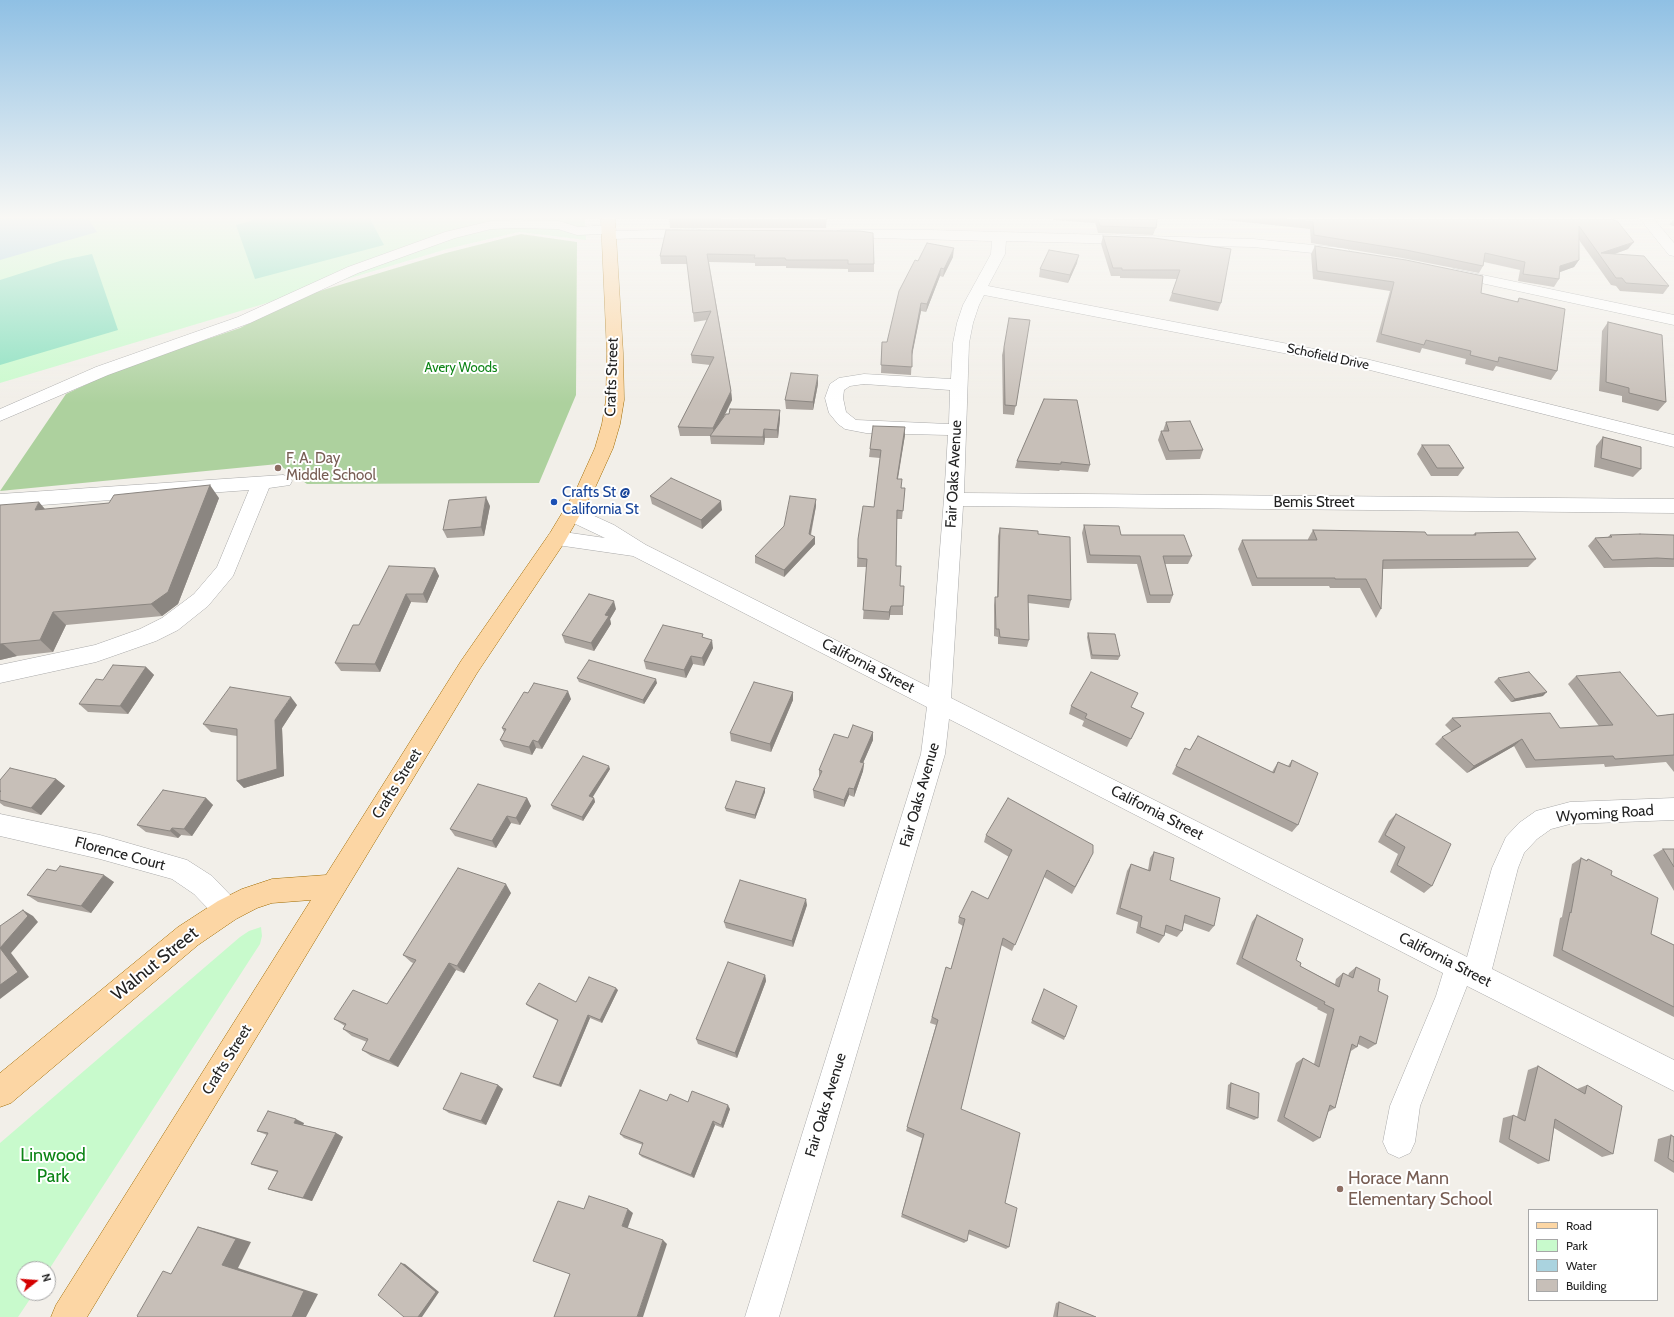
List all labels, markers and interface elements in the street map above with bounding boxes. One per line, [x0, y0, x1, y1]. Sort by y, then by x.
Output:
street label: Crafts Street [602, 337, 622, 417]
street label: Schofield Drive [1285, 341, 1371, 373]
park label: Avery Woods [425, 360, 497, 376]
street label: Fair Oaks Avenue [942, 420, 966, 528]
place label: F. A. Day Middle School [286, 450, 376, 485]
marker: F. A. Day Middle School [273, 463, 283, 473]
place label: Crafts St @ California St [562, 484, 639, 519]
street label: Bemis Street [1273, 494, 1355, 512]
marker: Crafts St @ California St [549, 497, 559, 507]
street label: California Street [819, 635, 917, 697]
street label: Fair Oaks Avenue [896, 741, 944, 849]
street label: Crafts Street [368, 746, 426, 822]
street label: California Street [1108, 782, 1206, 844]
street label: Wyoming Road [1556, 802, 1654, 826]
street label: Florence Court [73, 833, 167, 875]
street label: Walnut Street [107, 923, 203, 1005]
street label: California Street [1396, 929, 1494, 991]
street label: Crafts Street [198, 1022, 256, 1098]
street label: Fair Oaks Avenue [802, 1051, 850, 1159]
park label: Linwood Park [20, 1145, 86, 1188]
place label: Horace Mann Elementary School [1348, 1168, 1492, 1210]
marker: Horace Mann Elementary School [1335, 1184, 1345, 1194]
legend [1528, 1209, 1658, 1301]
text: Road [1566, 1218, 1592, 1233]
text: Park [1566, 1238, 1588, 1253]
text: Water [1566, 1258, 1596, 1273]
north arrow [16, 1261, 56, 1301]
text: N [39, 1272, 54, 1284]
text: Building [1566, 1278, 1607, 1293]

